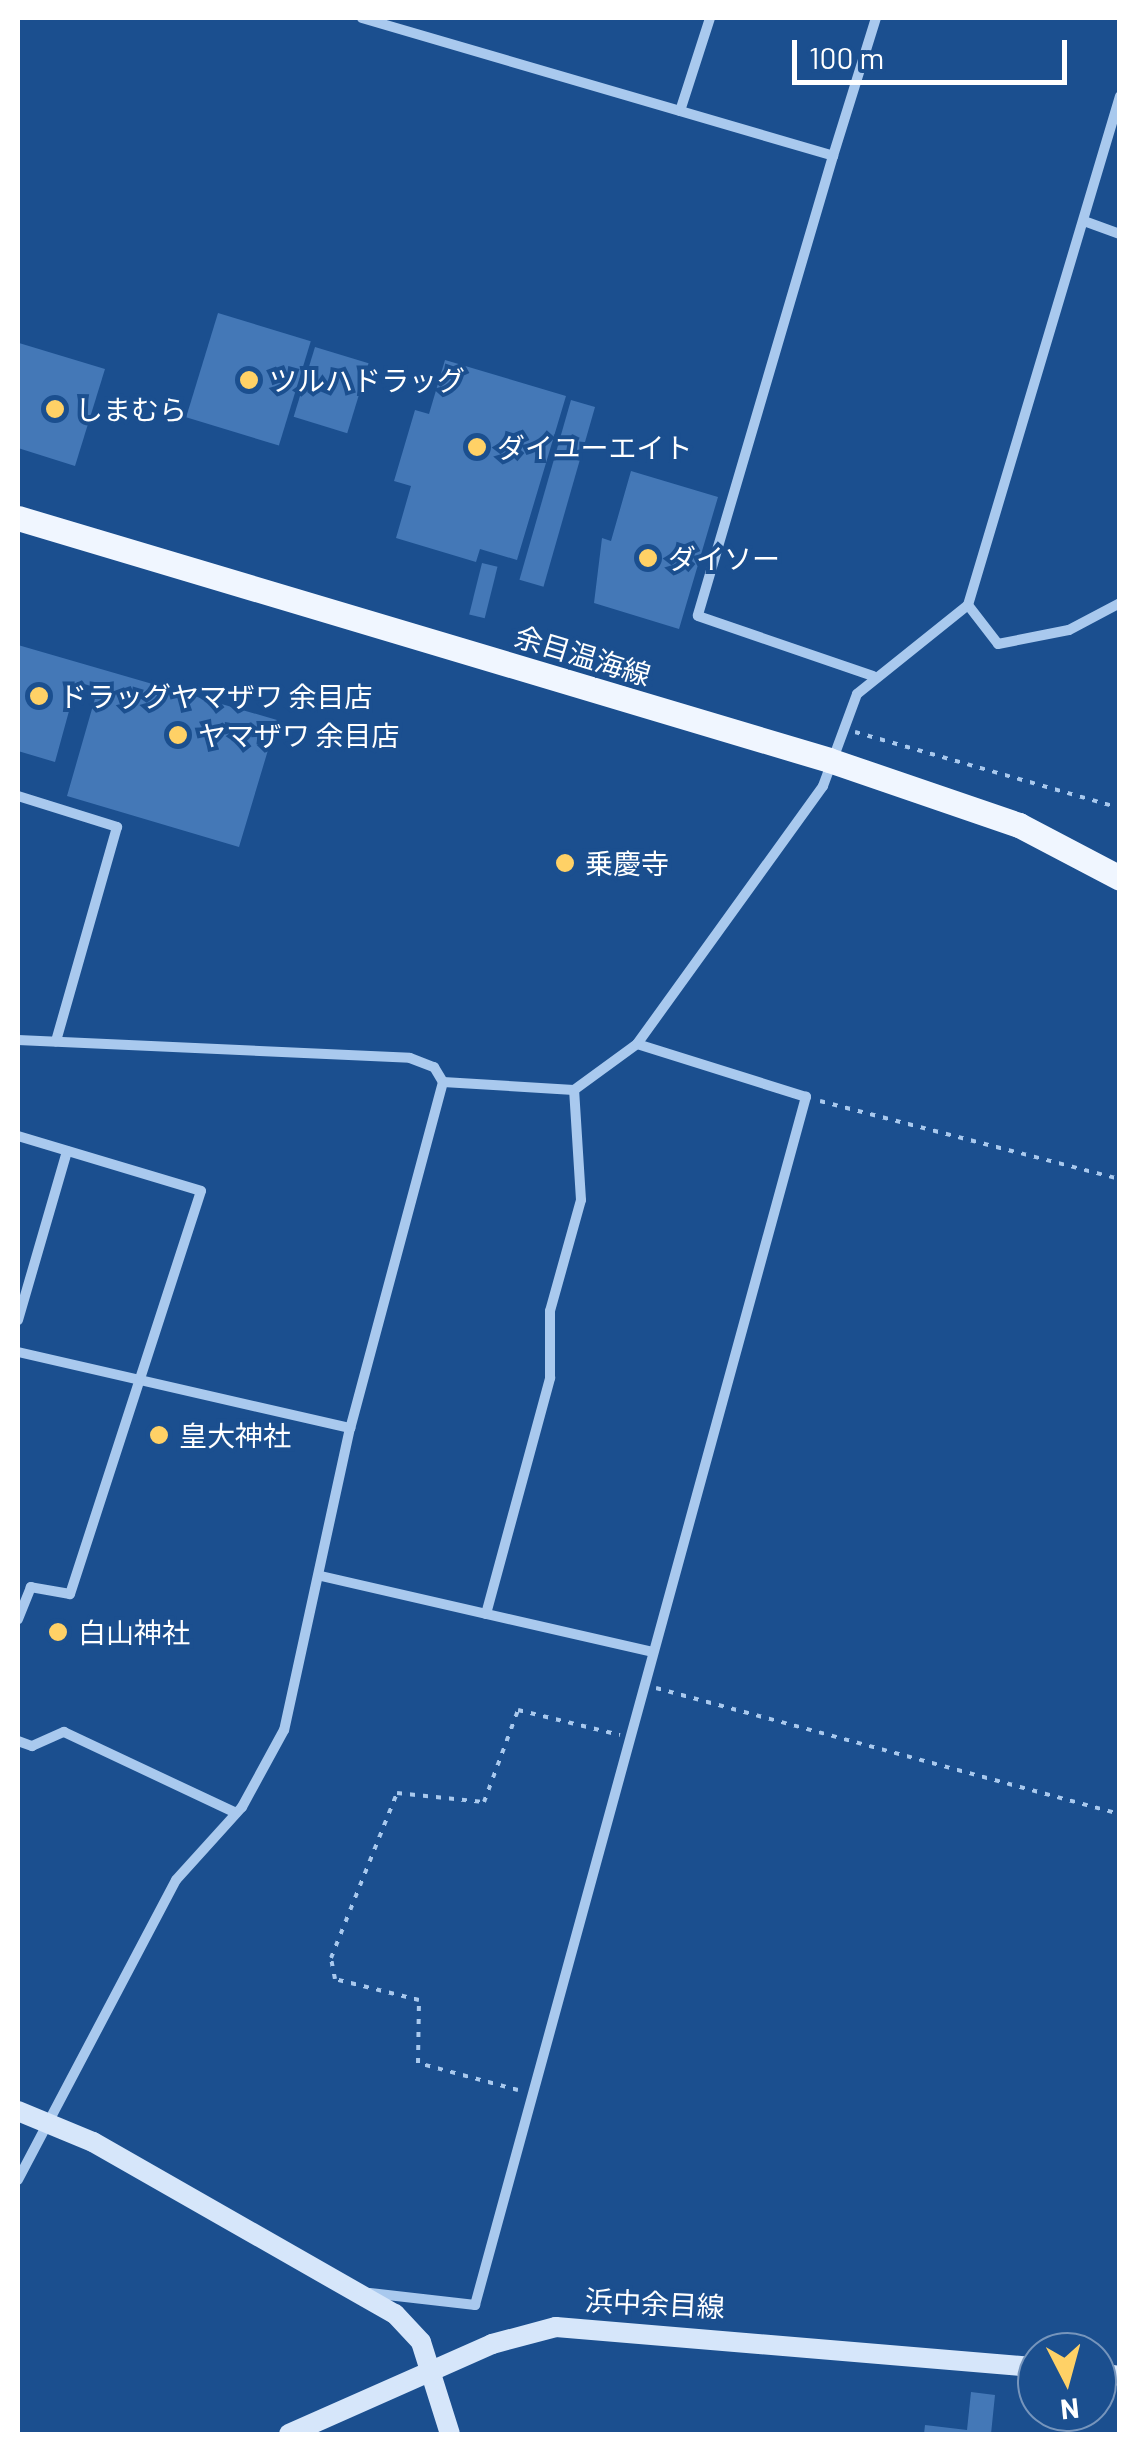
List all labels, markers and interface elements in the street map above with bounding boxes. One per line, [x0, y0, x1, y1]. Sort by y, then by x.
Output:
scale bar [797, 20, 1072, 82]
text: 100 m [809, 39, 884, 75]
place label: ツルハドラッグ [269, 363, 465, 397]
marker: ツルハドラッグ [238, 369, 260, 391]
place label: しまむら [75, 392, 187, 426]
marker: しまむら [44, 398, 66, 420]
place label: ダイユーエイト [497, 430, 693, 464]
marker: ダイユーエイト [466, 436, 488, 458]
place label: ダイソー [668, 541, 780, 575]
marker: ダイソー [637, 547, 659, 569]
street label: 余目温海線 [511, 618, 655, 692]
place label: ドラッグヤマザワ 余目店 [59, 679, 373, 713]
marker: ドラッグヤマザワ 余目店 [28, 685, 50, 707]
place label: ヤマザワ 余目店 [198, 718, 400, 752]
marker: ヤマザワ 余目店 [167, 724, 189, 746]
place label: 乗慶寺 [585, 846, 669, 880]
marker: 乗慶寺 [554, 852, 576, 874]
place label: 皇大神社 [179, 1418, 291, 1452]
marker: 皇大神社 [148, 1424, 170, 1446]
place label: 白山神社 [78, 1615, 190, 1649]
marker: 白山神社 [47, 1621, 69, 1643]
street label: 浜中余目線 [584, 2283, 726, 2323]
north arrow [1017, 2332, 1117, 2432]
text: N [1059, 2392, 1081, 2428]

